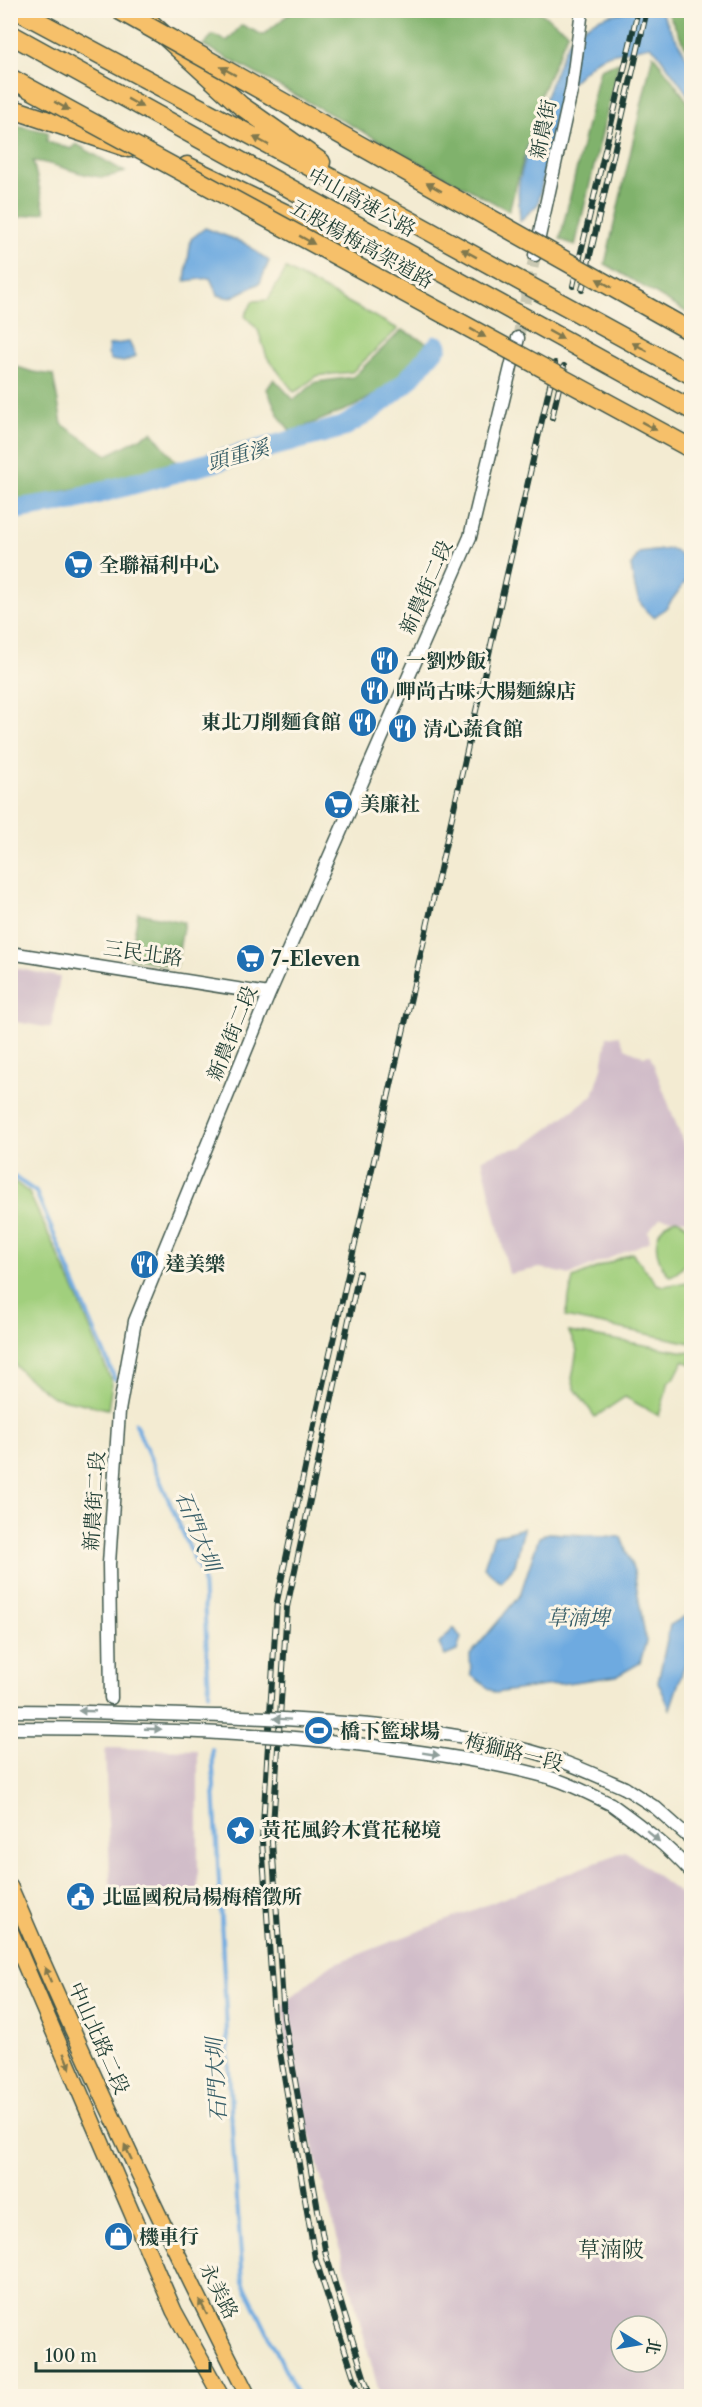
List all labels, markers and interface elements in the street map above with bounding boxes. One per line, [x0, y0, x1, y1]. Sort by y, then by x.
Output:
one-way arrow [219, 66, 236, 76]
street label: 新農街 [525, 97, 561, 161]
one-way arrow [127, 98, 144, 108]
one-way arrow [54, 101, 71, 111]
one-way arrow [252, 136, 269, 145]
street label: 中山高速公路 [304, 162, 420, 242]
one-way arrow [425, 182, 442, 192]
street label: 五股楊梅高架道路 [286, 195, 438, 293]
one-way arrow [298, 235, 315, 245]
one-way arrow [461, 248, 478, 258]
one-way arrow [595, 278, 612, 288]
one-way arrow [470, 328, 487, 338]
one-way arrow [548, 330, 565, 340]
one-way arrow [631, 342, 648, 352]
one-way arrow [641, 421, 658, 431]
water label: 頭重溪 [204, 434, 274, 475]
street label: 新農街二段 [395, 536, 457, 638]
supermarket icon: 全聯福利中心 [62, 549, 94, 581]
place label: 全聯福利中心 [99, 553, 219, 577]
restaurant icon: 一劉炒飯 [369, 645, 401, 677]
place label: 一劉炒飯 [406, 649, 486, 673]
restaurant icon: 呷尚古味大腸麵線店 [359, 675, 391, 707]
place label: 呷尚古味大腸麵線店 [396, 679, 576, 703]
restaurant icon: 東北刀削麵食館 [346, 706, 378, 738]
place label: 東北刀削麵食館 [201, 710, 341, 734]
restaurant icon: 清心蔬食館 [386, 713, 418, 745]
place label: 清心蔬食館 [423, 717, 523, 741]
supermarket icon: 美廉社 [323, 788, 355, 820]
place label: 美廉社 [360, 792, 420, 816]
street label: 三民北路 [102, 936, 184, 970]
supermarket icon: 7-Eleven [234, 943, 266, 975]
place label: 7-Eleven [271, 947, 360, 971]
street label: 新農街二段 [202, 982, 262, 1084]
restaurant icon: 達美樂 [128, 1248, 160, 1280]
place label: 達美樂 [165, 1252, 225, 1276]
street label: 新農街二段 [79, 1450, 109, 1552]
water label: 石門大圳 [171, 1487, 226, 1577]
water label: 草湳埤 [547, 1605, 612, 1630]
one-way arrow [77, 1707, 96, 1716]
one-way arrow [272, 1714, 291, 1724]
sports icon: 橋下籃球場 [303, 1715, 335, 1747]
place label: 橋下籃球場 [340, 1719, 440, 1743]
one-way arrow [143, 1725, 162, 1734]
street label: 梅獅路一段 [463, 1728, 565, 1776]
one-way arrow [421, 1749, 440, 1758]
place icon: 黃花風鈴木賞花秘境 [224, 1814, 256, 1846]
place label: 黃花風鈴木賞花秘境 [261, 1818, 441, 1842]
one-way arrow [645, 1829, 660, 1842]
public building icon: 北區國稅局楊梅稽徵所 [65, 1881, 97, 1913]
place label: 北區國稅局楊梅稽徵所 [102, 1885, 302, 1909]
one-way arrow [43, 1966, 52, 1983]
street label: 中山北路二段 [64, 1978, 134, 2098]
water label: 石門大圳 [201, 2034, 231, 2123]
one-way arrow [63, 2052, 72, 2070]
one-way arrow [124, 2144, 133, 2161]
shop icon: 機車行 [102, 2221, 134, 2253]
place label: 機車行 [139, 2225, 199, 2249]
district label: 草湳陂 [578, 2236, 644, 2263]
street label: 永美路 [195, 2259, 243, 2323]
one-way arrow [199, 2298, 208, 2315]
north arrow [609, 2314, 669, 2374]
scale bar [36, 2335, 210, 2373]
text: 北 [642, 2337, 665, 2357]
text: 100 m [45, 2345, 97, 2367]

